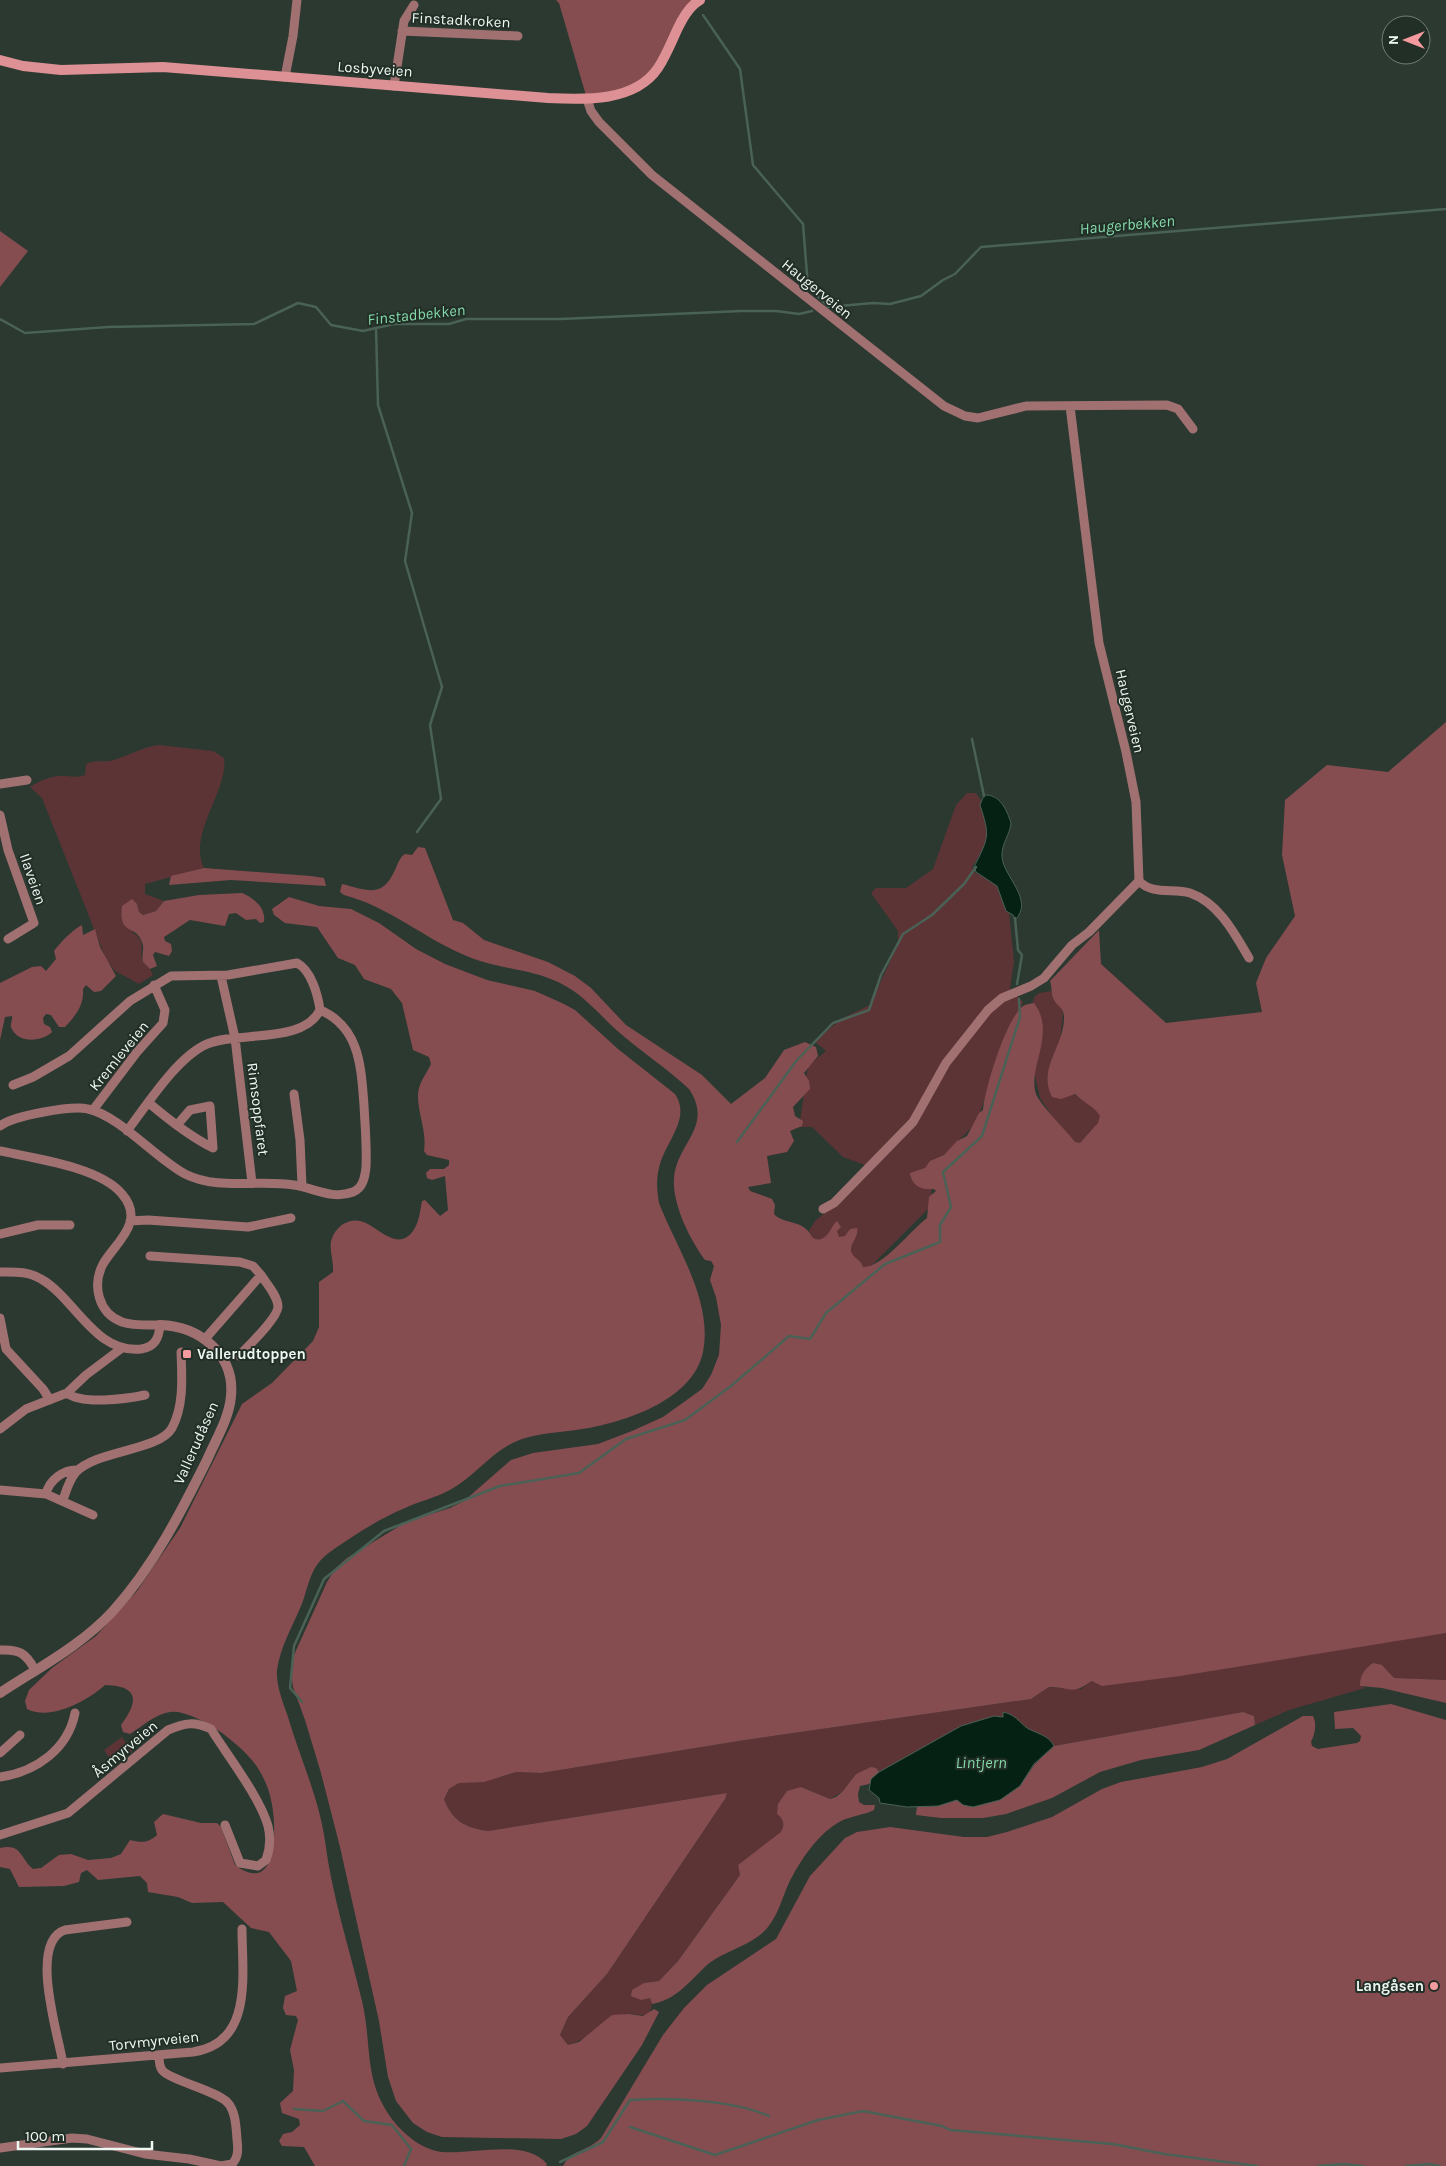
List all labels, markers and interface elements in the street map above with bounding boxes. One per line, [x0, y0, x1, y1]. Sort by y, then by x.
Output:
street label: Finstadkroken [411, 8, 511, 32]
north arrow [1381, 15, 1431, 65]
text: N [1385, 35, 1402, 45]
street label: Losbyveien [337, 57, 413, 81]
water label: Haugerbekken [1079, 211, 1176, 238]
street label: Haugerveien [778, 255, 856, 323]
water label: Finstadbekken [366, 300, 466, 329]
street label: Haugerveien [1112, 667, 1148, 755]
street label: Ilaveien [16, 851, 50, 907]
street label: Kremleveien [85, 1017, 153, 1095]
street label: Rimsoppfaret [243, 1062, 273, 1157]
place label: Vallerudtoppen [197, 1345, 306, 1363]
marker: Vallerudtoppen [181, 1348, 193, 1360]
street label: Vallerudåsen [170, 1399, 222, 1487]
street label: Åsmyrveien [89, 1717, 161, 1781]
water label: Lintjern [955, 1753, 1007, 1772]
place label: Langåsen [1356, 1977, 1424, 1995]
marker: Langåsen [1428, 1980, 1440, 1992]
street label: Torvmyrveien [108, 2027, 200, 2055]
scale bar [18, 2118, 151, 2150]
text: 100 m [25, 2127, 65, 2145]

